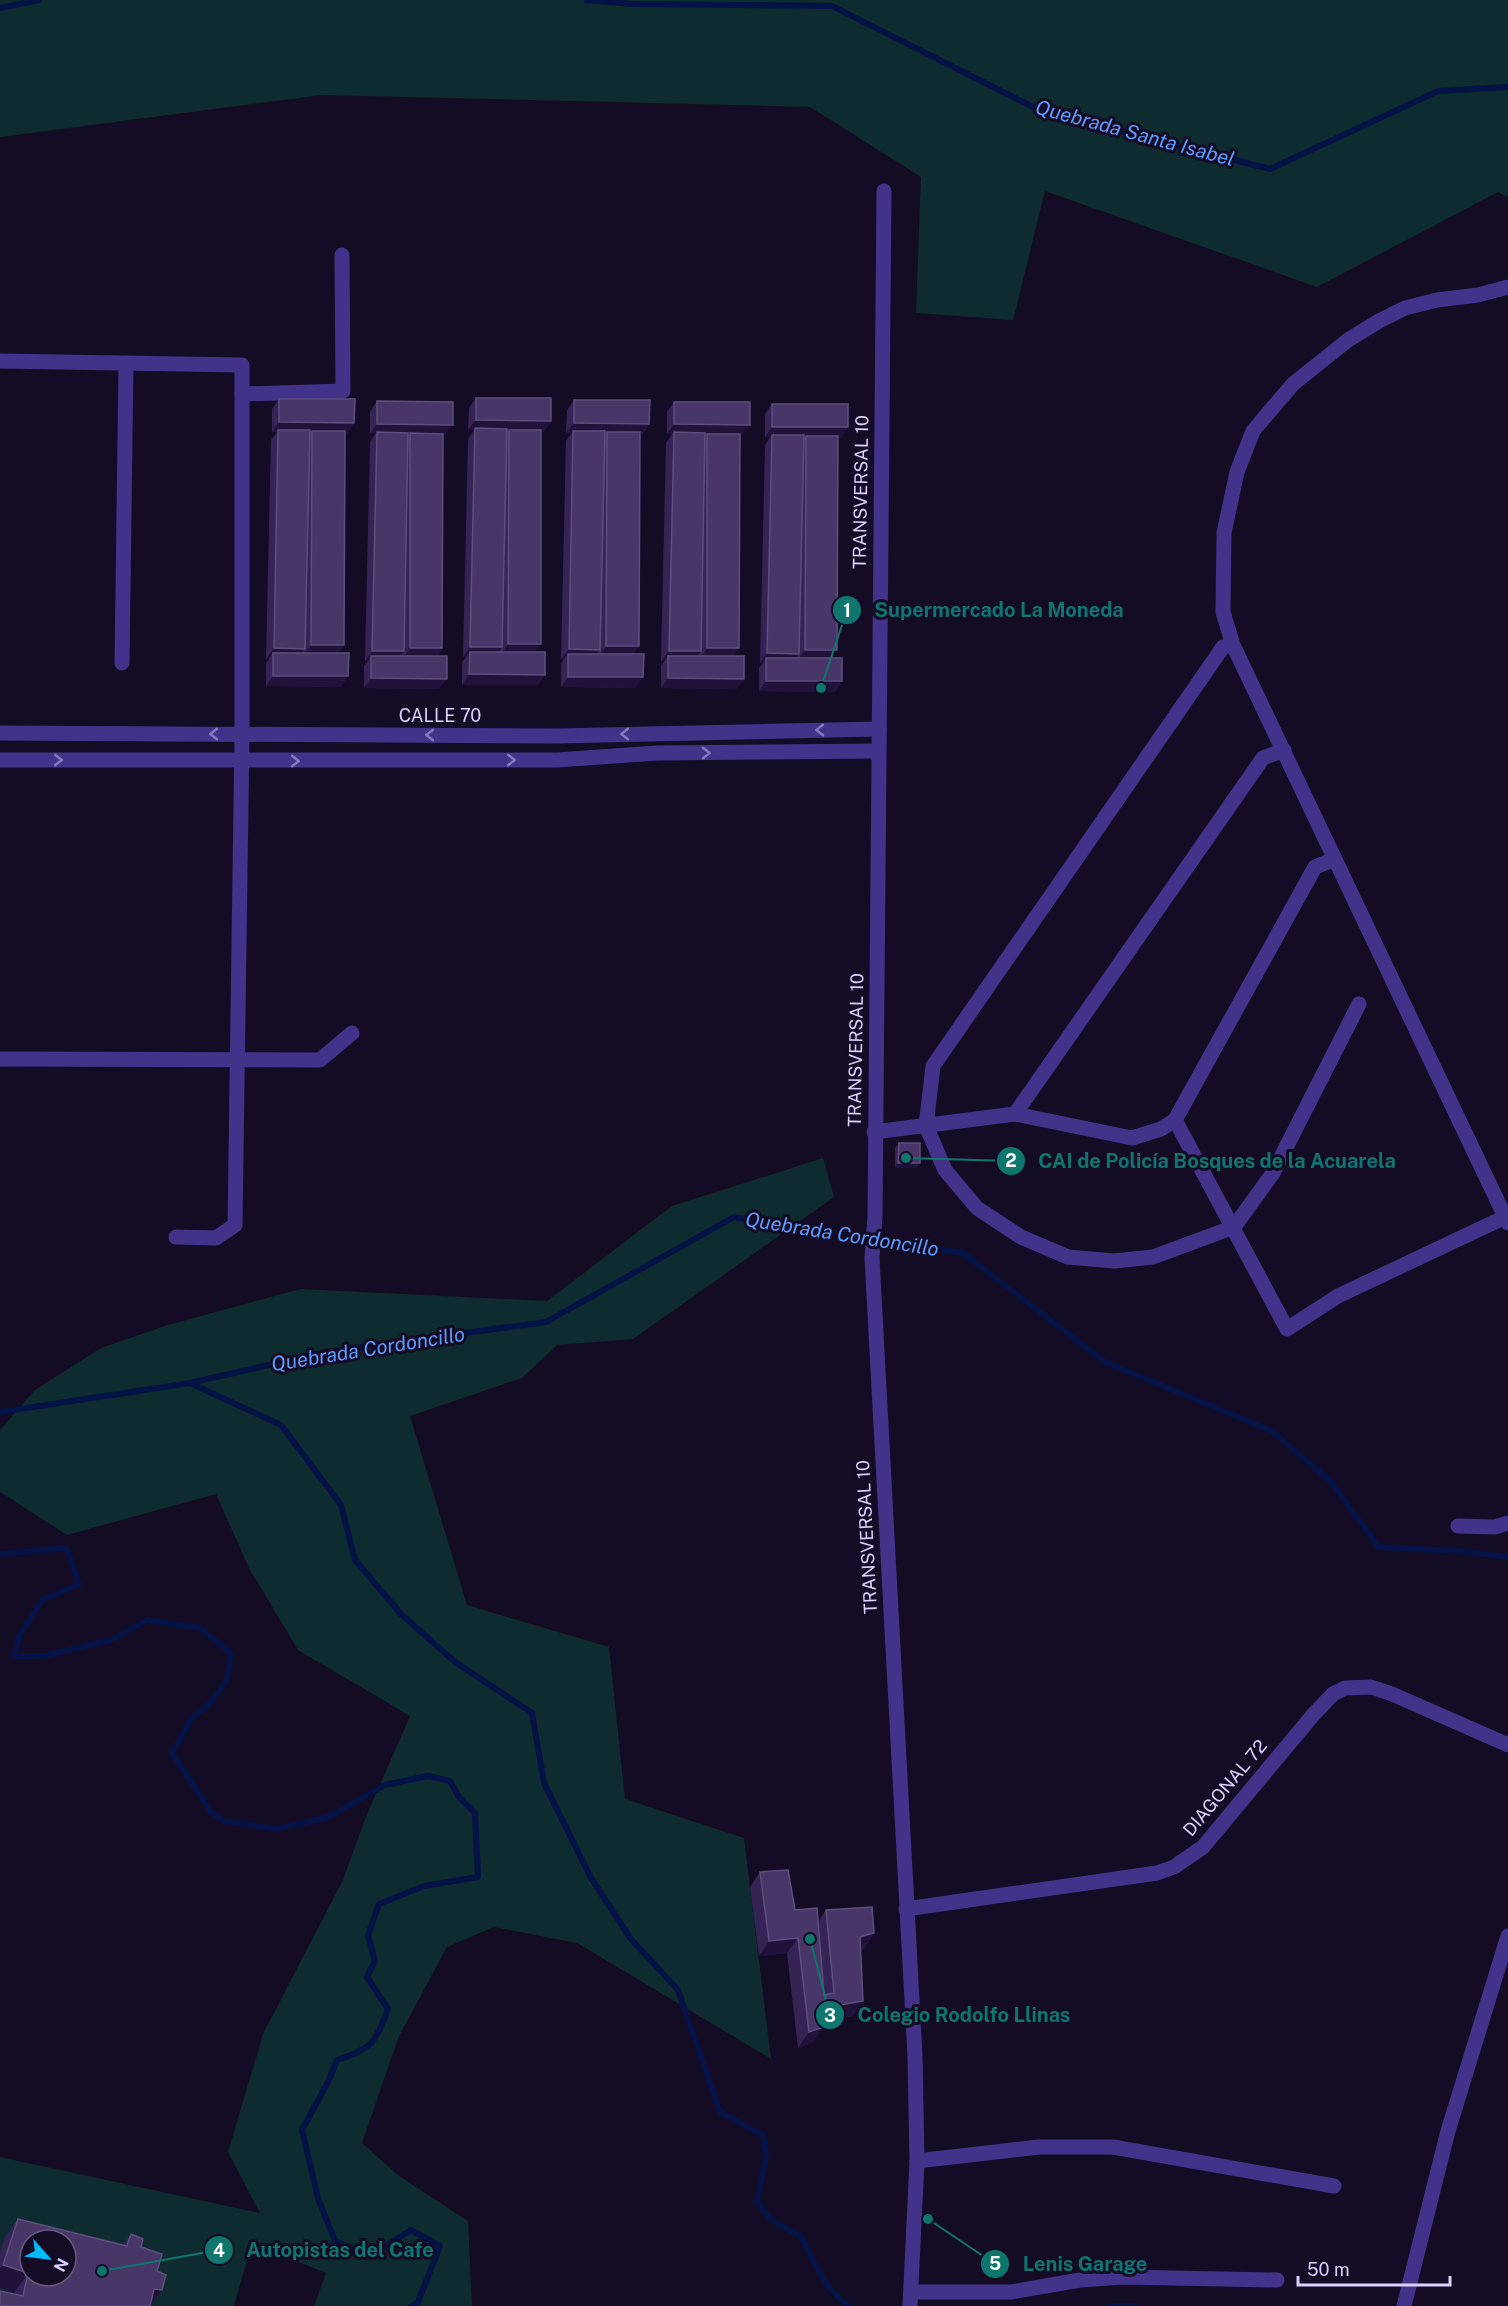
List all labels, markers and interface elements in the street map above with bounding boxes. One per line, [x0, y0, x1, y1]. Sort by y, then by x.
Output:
water label: Quebrada Santa Isabel [1033, 95, 1237, 171]
street label: TRANSVERSAL 10 [849, 415, 872, 569]
callout: Supermercado La Moneda [832, 591, 1136, 629]
text: Supermercado La Moneda [874, 598, 1124, 622]
text: 1 [843, 600, 851, 621]
street label: CALLE 70 [399, 705, 481, 726]
one-way arrow [816, 724, 825, 736]
one-way arrow [210, 728, 219, 740]
one-way arrow [621, 728, 630, 741]
one-way arrow [426, 729, 435, 741]
one-way arrow [702, 747, 711, 759]
one-way arrow [54, 754, 63, 766]
one-way arrow [507, 754, 516, 766]
one-way arrow [291, 755, 300, 767]
street label: TRANSVERSAL 10 [844, 973, 867, 1127]
callout: CAI de Policía Bosques de la Acuarela [996, 1142, 1408, 1180]
text: CAI de Policía Bosques de la Acuarela [1038, 1149, 1396, 1173]
text: 2 [1005, 1150, 1017, 1171]
water label: Quebrada Cordoncillo [744, 1207, 941, 1261]
water label: Quebrada Cordoncillo [270, 1322, 467, 1376]
street label: TRANSVERSAL 10 [852, 1460, 881, 1614]
street label: DIAGONAL 72 [1178, 1735, 1271, 1840]
callout: Colegio Rodolfo Llinas [815, 1996, 1082, 2034]
text: Colegio Rodolfo Llinas [858, 2003, 1070, 2027]
text: 3 [824, 2005, 836, 2026]
north arrow [18, 2228, 78, 2288]
callout: Autopistas del Cafe [204, 2231, 445, 2269]
text: Autopistas del Cafe [246, 2238, 434, 2262]
text: 4 [213, 2240, 225, 2261]
callout: Lenis Garage [980, 2245, 1159, 2283]
scale bar [1298, 2249, 1450, 2287]
text: Lenis Garage [1023, 2252, 1147, 2276]
text: 5 [989, 2253, 1001, 2274]
text: N [49, 2255, 72, 2275]
text: 50 m [1307, 2259, 1350, 2280]

